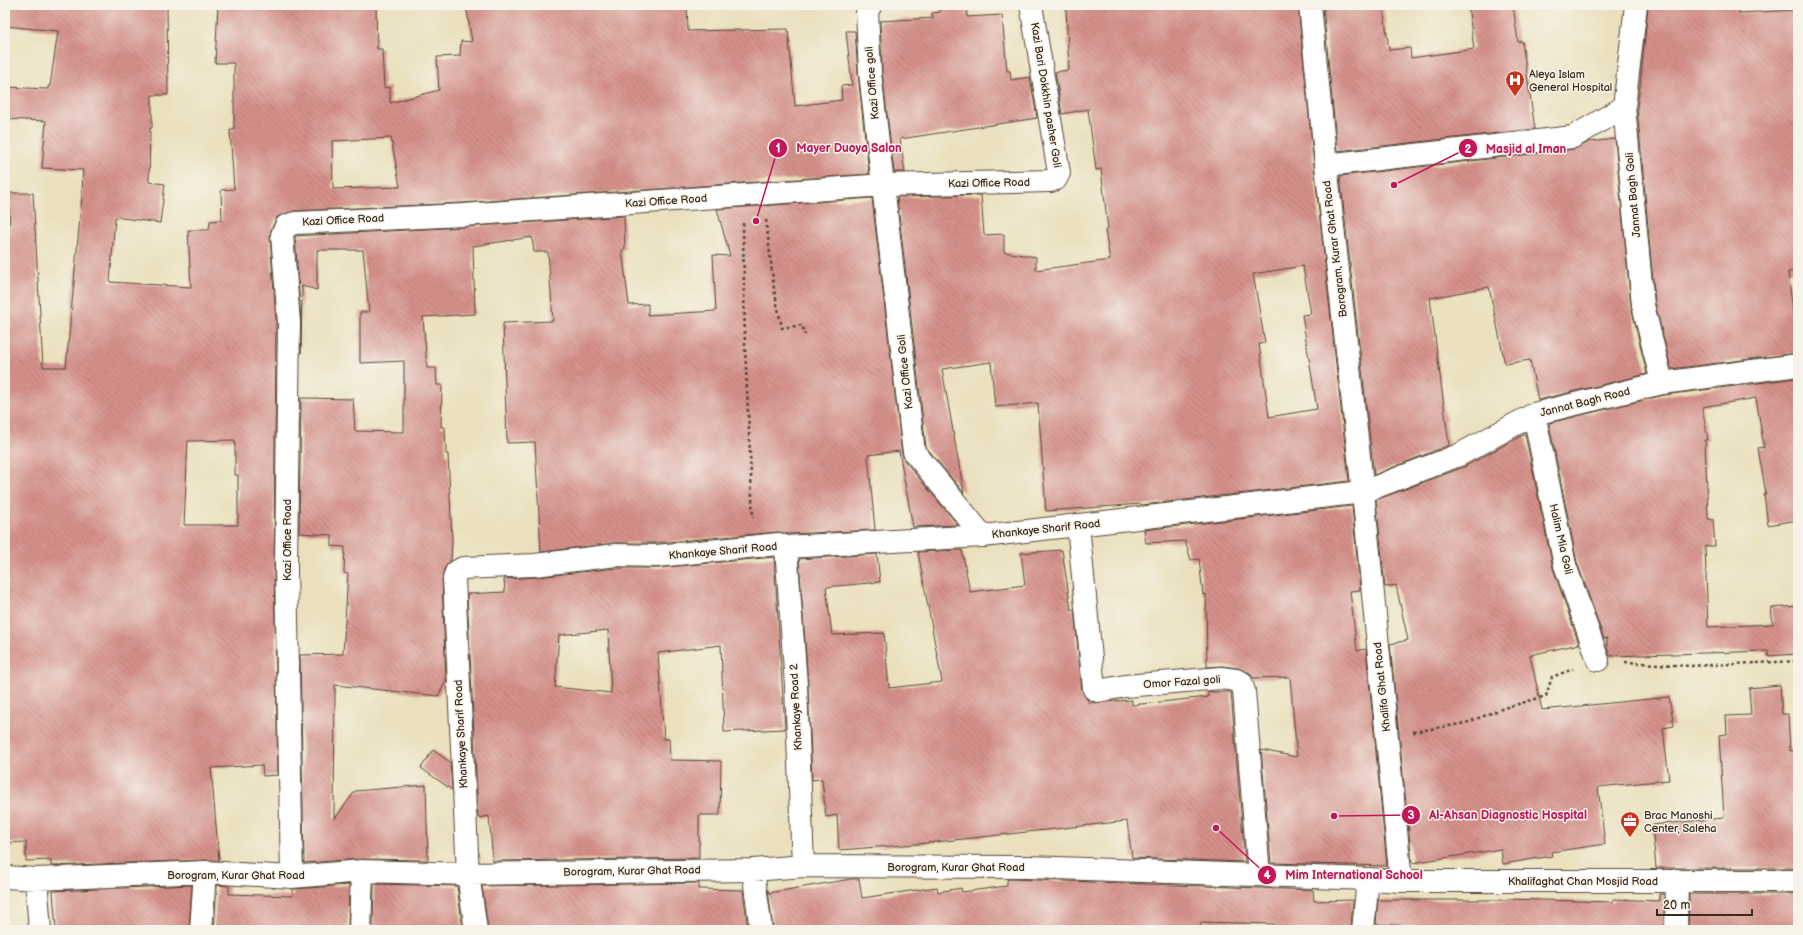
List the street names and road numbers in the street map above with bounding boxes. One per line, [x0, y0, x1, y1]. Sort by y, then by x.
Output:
street label: Kazi Bari Dokkhin pasher Goli [1028, 21, 1064, 169]
street label: Kazi Office goli [862, 46, 882, 120]
street label: Jannat Bagh Goli [1623, 152, 1643, 238]
street label: Kazi Office Road [948, 176, 1030, 190]
street label: Borogram, Kurar Ghat Road [1320, 180, 1350, 318]
street label: Kazi Office Road [625, 192, 707, 210]
street label: Kazi Office Road [302, 211, 384, 229]
street label: Kazi Office Goli [895, 334, 915, 410]
street label: Jannat Bagh Road [1539, 385, 1631, 419]
street label: Kazi Office Road [281, 499, 294, 581]
street label: Halim Mia Goli [1547, 502, 1575, 576]
street label: Khankaye Sharif Road [991, 517, 1101, 541]
street label: Khankaye Sharif Road [668, 540, 778, 562]
street label: Khalifa Ghat Road [1371, 642, 1393, 732]
street label: Khankaye Road 2 [787, 663, 805, 751]
street label: Omor Fazal goli [1143, 673, 1221, 691]
street label: Khankaye Sharif Road [452, 679, 470, 789]
street label: Borogram, Kurar Ghat Road [887, 861, 1025, 874]
street label: Borogram, Kurar Ghat Road [563, 863, 701, 879]
street label: Borogram, Kurar Ghat Road [167, 869, 305, 882]
street label: Khalifaghat Chan Mosjid Road [1508, 875, 1658, 888]

